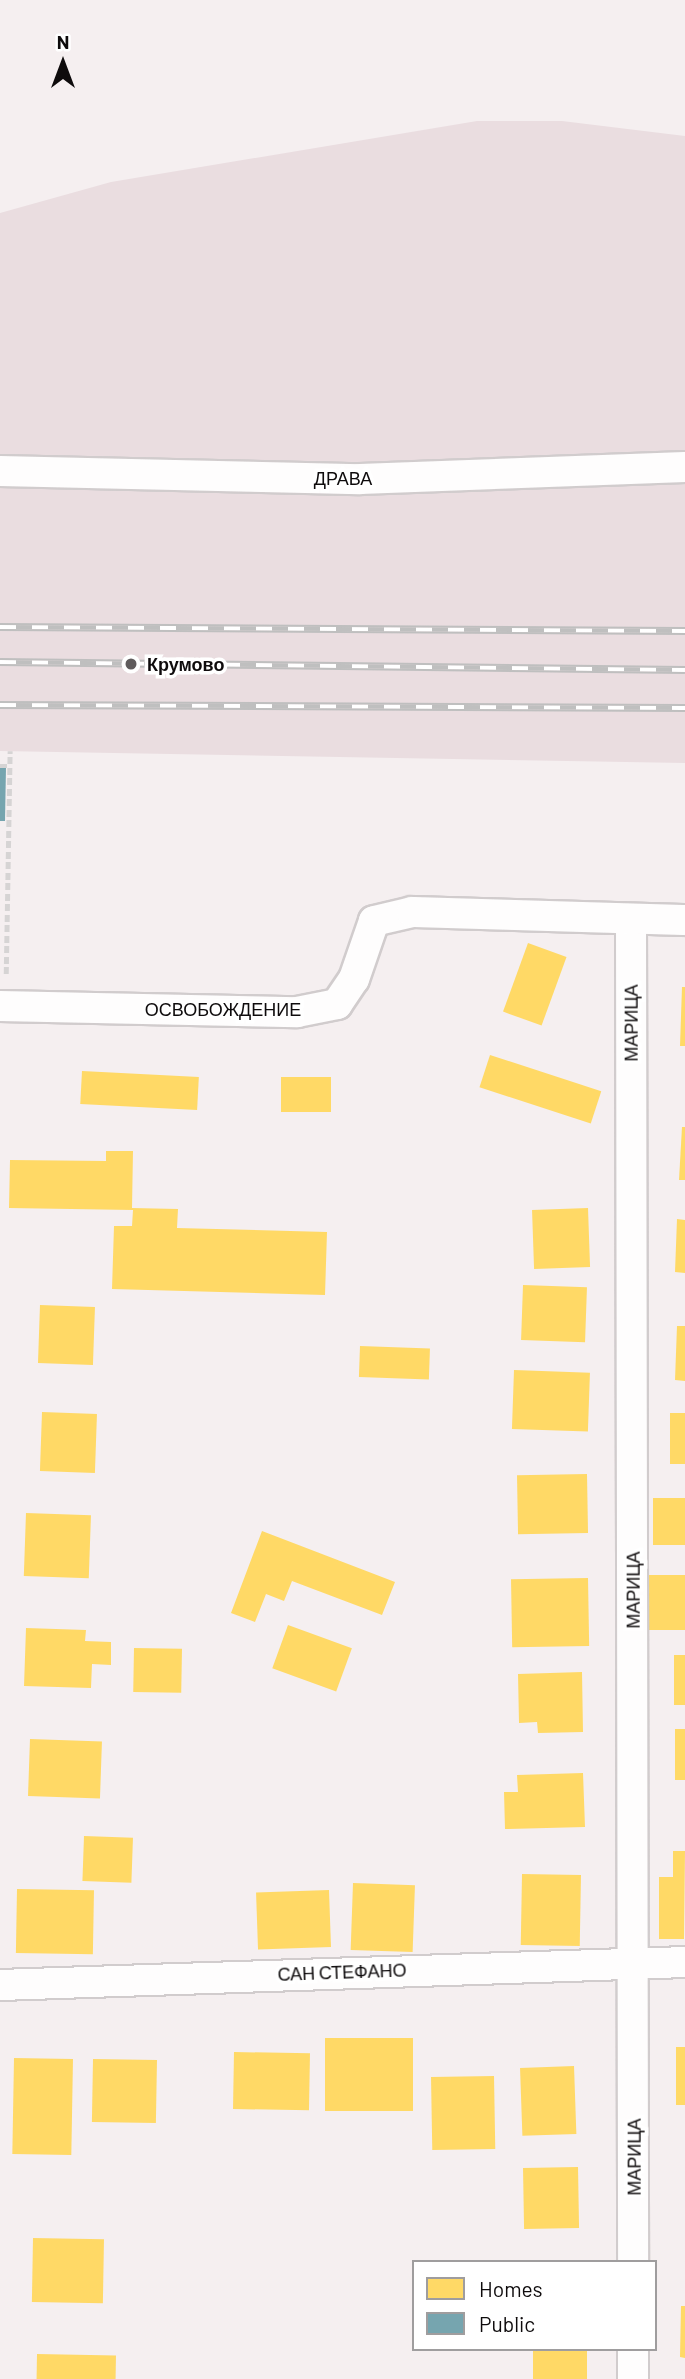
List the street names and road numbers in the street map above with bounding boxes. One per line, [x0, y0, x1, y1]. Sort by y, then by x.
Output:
street label: ДРАВА [314, 467, 372, 489]
street label: МАРИЦА [620, 984, 642, 1062]
street label: ОСВОБОЖДЕНИЕ [145, 998, 301, 1020]
street label: МАРИЦА [622, 1551, 644, 1629]
street label: САН СТЕФАНО [277, 1959, 407, 1985]
street label: МАРИЦА [623, 2118, 645, 2196]

